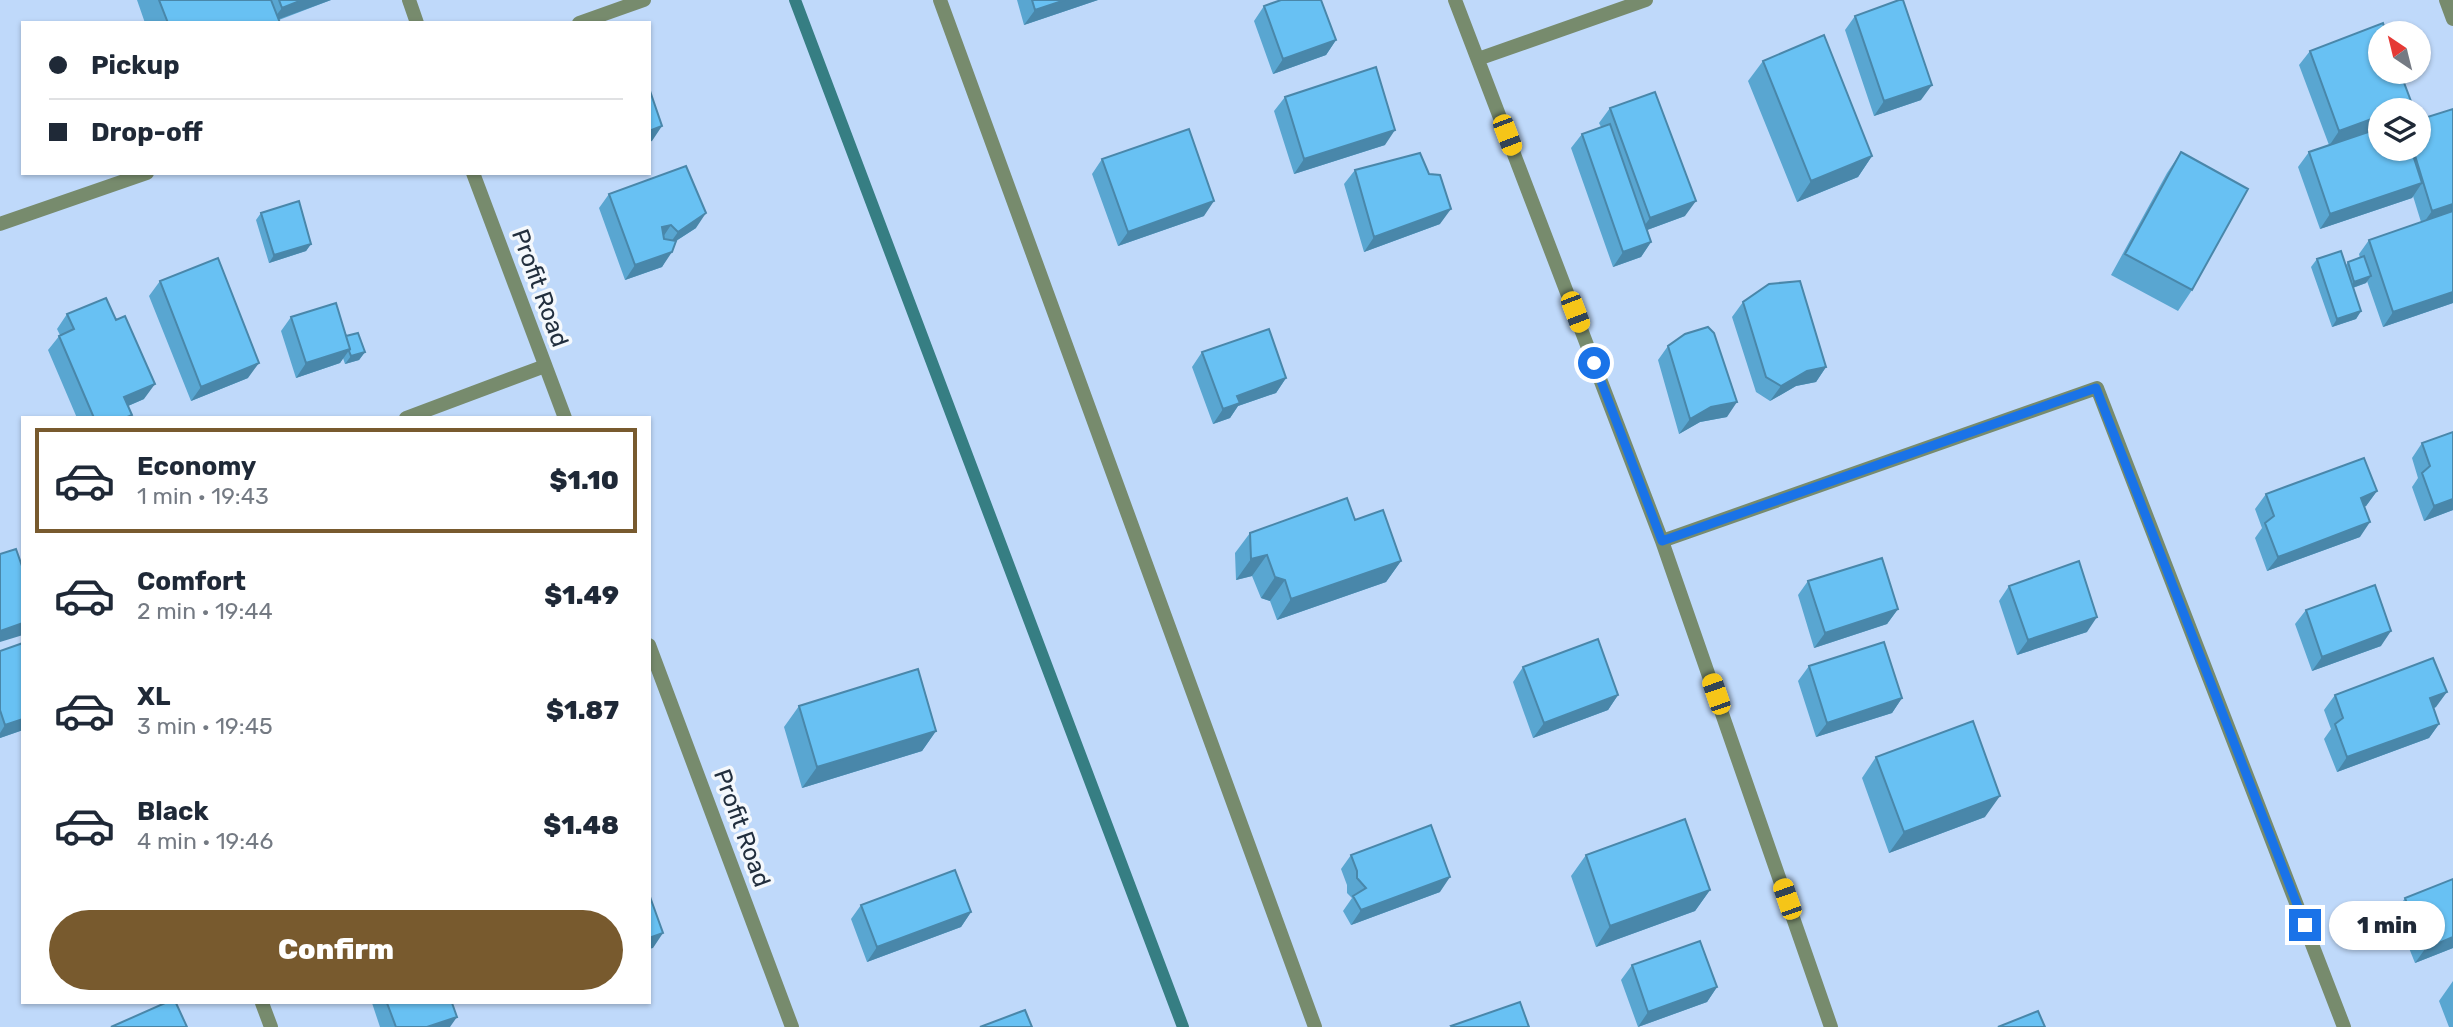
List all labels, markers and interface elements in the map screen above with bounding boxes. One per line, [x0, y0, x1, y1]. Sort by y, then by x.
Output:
north arrow [2368, 21, 2431, 84]
map controls [2368, 21, 2431, 161]
text: Pickup [91, 50, 180, 81]
button: layers [2368, 98, 2431, 161]
car [1490, 112, 1525, 158]
text: Drop-off [91, 117, 203, 148]
street label: Profit Road [506, 225, 574, 351]
car [1558, 289, 1593, 335]
route start [1578, 347, 1610, 379]
icon: car [53, 449, 116, 512]
text: Economy [137, 451, 256, 482]
text: $1.10 [549, 465, 619, 496]
text: 1 min · 19:43 [137, 482, 269, 510]
icon: car [53, 564, 116, 627]
text: Comfort [137, 566, 246, 597]
text: $1.49 [544, 580, 619, 611]
text: 2 min · 19:44 [137, 597, 273, 625]
car [1700, 671, 1733, 717]
icon: car [53, 679, 116, 742]
text: XL [137, 681, 170, 712]
text: $1.87 [546, 695, 619, 726]
text: 3 min · 19:45 [137, 712, 273, 740]
street label: Profit Road [708, 765, 776, 891]
icon: car [53, 794, 116, 857]
text: Black [137, 796, 209, 827]
text: $1.48 [543, 810, 619, 841]
text: 4 min · 19:46 [137, 827, 273, 855]
car [1771, 876, 1804, 922]
callout: 1 min [2330, 900, 2445, 950]
route end [2289, 909, 2321, 941]
button: Confirm [49, 910, 623, 990]
text: 1 min [2357, 911, 2417, 939]

